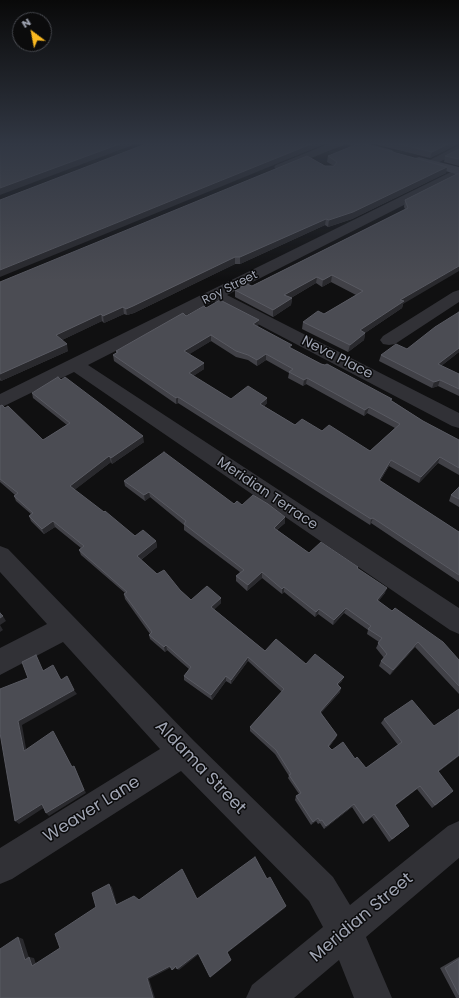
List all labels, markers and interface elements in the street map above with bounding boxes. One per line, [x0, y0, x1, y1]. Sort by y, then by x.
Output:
north arrow [12, 12, 52, 52]
text: N [18, 14, 34, 32]
street label: Roy Street [200, 268, 260, 308]
street label: Neva Place [299, 333, 375, 383]
street label: Meridian Terrace [213, 454, 321, 534]
street label: Aldama Street [150, 717, 250, 819]
street label: Weaver Lane [40, 772, 144, 848]
street label: Meridian Street [306, 869, 418, 967]

